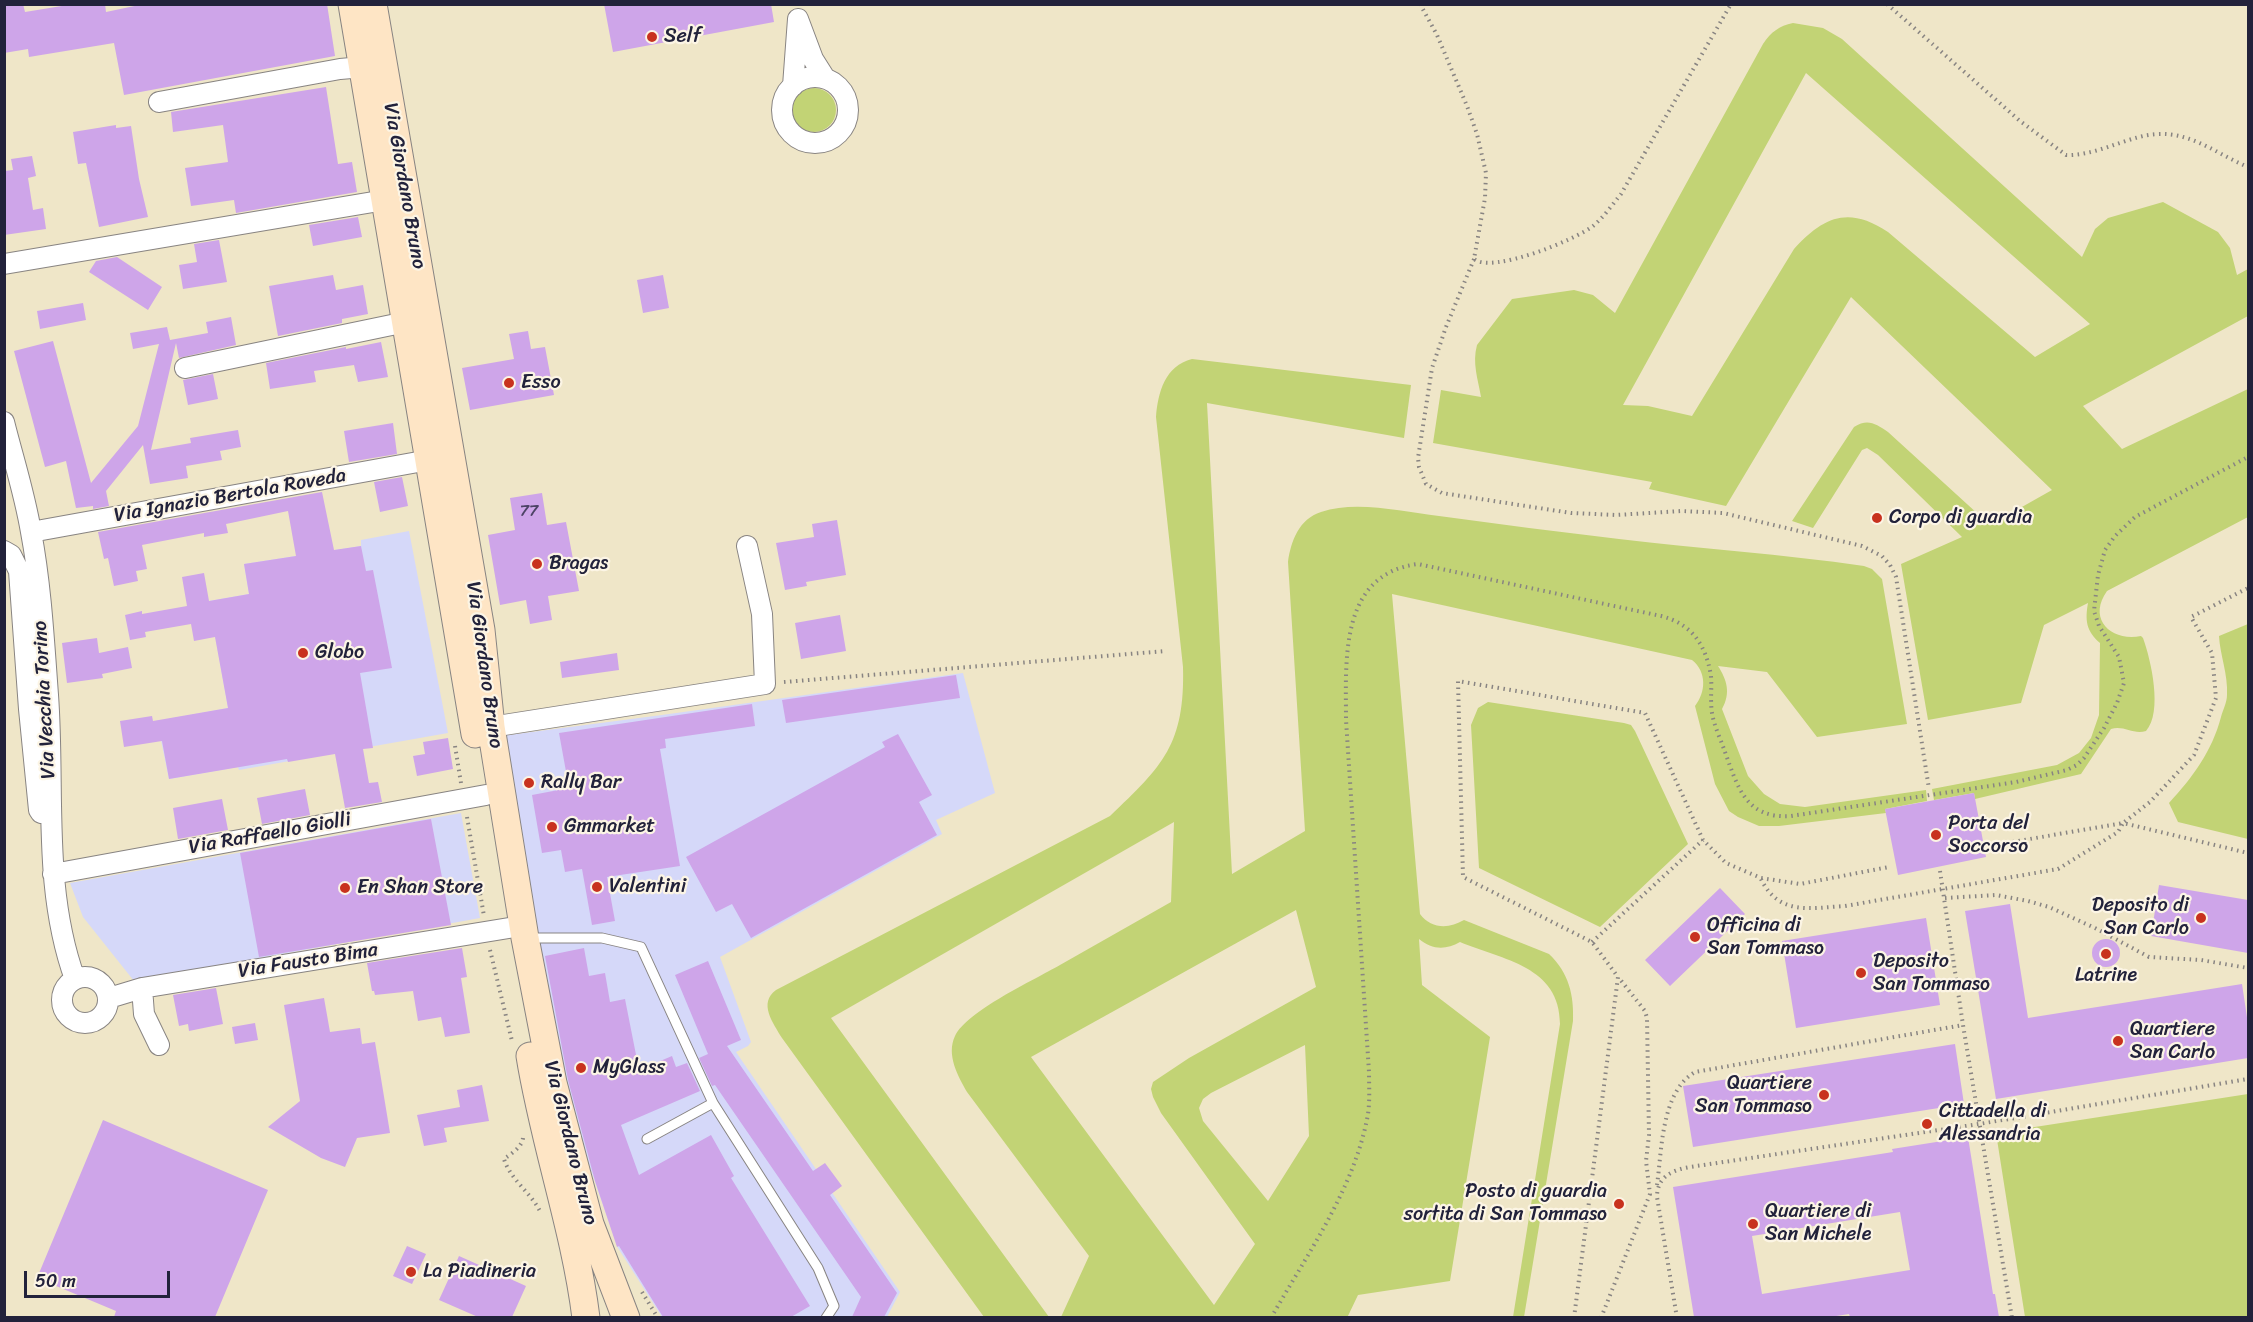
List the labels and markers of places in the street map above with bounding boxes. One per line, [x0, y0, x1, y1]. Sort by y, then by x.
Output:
place label: Self [664, 25, 701, 49]
marker: Self [645, 30, 659, 44]
place label: Esso [521, 371, 561, 395]
marker: Esso [502, 376, 516, 390]
place label: Corpo di guardia [1889, 506, 2032, 530]
marker: Corpo di guardia [1870, 511, 1884, 525]
place label: Bragas [549, 552, 608, 576]
marker: Bragas [530, 557, 544, 571]
place label: Globo [315, 641, 364, 665]
marker: Globo [296, 646, 310, 660]
place label: Rally Bar [541, 771, 621, 795]
marker: Rally Bar [522, 776, 536, 790]
place label: Porta del Soccorso [1948, 812, 2029, 859]
place label: Gmmarket [564, 815, 655, 839]
marker: Gmmarket [545, 820, 559, 834]
marker: Porta del Soccorso [1929, 828, 1943, 842]
place label: Valentini [609, 875, 686, 899]
place label: En Shan Store [357, 876, 483, 900]
marker: Valentini [590, 880, 604, 894]
marker: En Shan Store [338, 881, 352, 895]
place label: Deposito di San Carlo [2092, 894, 2189, 941]
marker: Deposito di San Carlo [2194, 911, 2208, 925]
place label: Officina di San Tommaso [1707, 914, 1824, 961]
marker: Officina di San Tommaso [1688, 930, 1702, 944]
marker: Latrine [2099, 947, 2113, 961]
place label: Deposito San Tommaso [1873, 950, 1990, 997]
place label: Latrine [2075, 964, 2137, 988]
marker: Deposito San Tommaso [1854, 966, 1868, 980]
place label: Quartiere San Carlo [2130, 1018, 2215, 1065]
marker: Quartiere San Carlo [2111, 1034, 2125, 1048]
place label: MyGlass [593, 1056, 665, 1080]
marker: MyGlass [574, 1061, 588, 1075]
place label: Quartiere San Tommaso [1695, 1072, 1812, 1119]
marker: Quartiere San Tommaso [1817, 1088, 1831, 1102]
place label: Cittadella di Alessandria [1939, 1100, 2046, 1147]
marker: Cittadella di Alessandria [1920, 1117, 1934, 1131]
place label: Posto di guardia sortita di San Tommaso [1404, 1180, 1607, 1227]
marker: Posto di guardia sortita di San Tommaso [1612, 1197, 1626, 1211]
place label: Quartiere di San Michele [1765, 1200, 1871, 1247]
marker: Quartiere di San Michele [1746, 1217, 1760, 1231]
place label: La Piadineria [423, 1260, 536, 1284]
marker: La Piadineria [404, 1265, 418, 1279]

